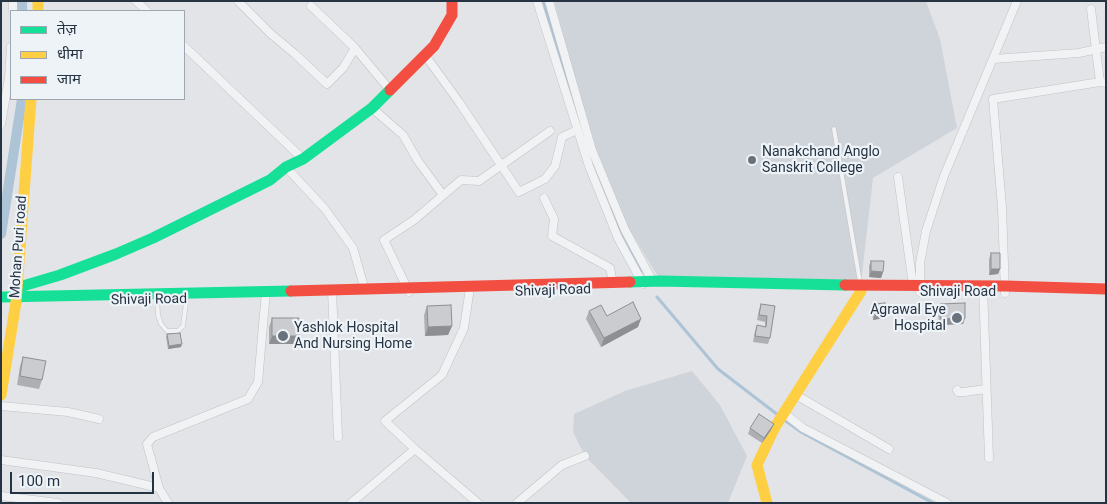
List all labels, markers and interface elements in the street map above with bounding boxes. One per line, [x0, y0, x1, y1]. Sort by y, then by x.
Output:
legend [10, 10, 185, 100]
text: तेज़ [57, 20, 77, 38]
text: धीमा [57, 45, 83, 63]
text: जाम [57, 70, 81, 88]
place label: Nanakchand Anglo Sanskrit College [762, 144, 880, 176]
marker: Nanakchand Anglo Sanskrit College [746, 154, 758, 166]
street label: Mohan Puri road [7, 195, 31, 299]
street label: Shivaji Road [515, 281, 591, 301]
street label: Shivaji Road [920, 284, 996, 300]
street label: Shivaji Road [111, 291, 187, 309]
place label: Agrawal Eye Hospital [870, 302, 946, 334]
marker: Agrawal Eye Hospital [950, 311, 964, 325]
place label: Yashlok Hospital And Nursing Home [294, 320, 412, 352]
marker: Yashlok Hospital And Nursing Home [276, 329, 290, 343]
scale bar [12, 462, 156, 494]
text: 100 m [18, 472, 60, 490]

